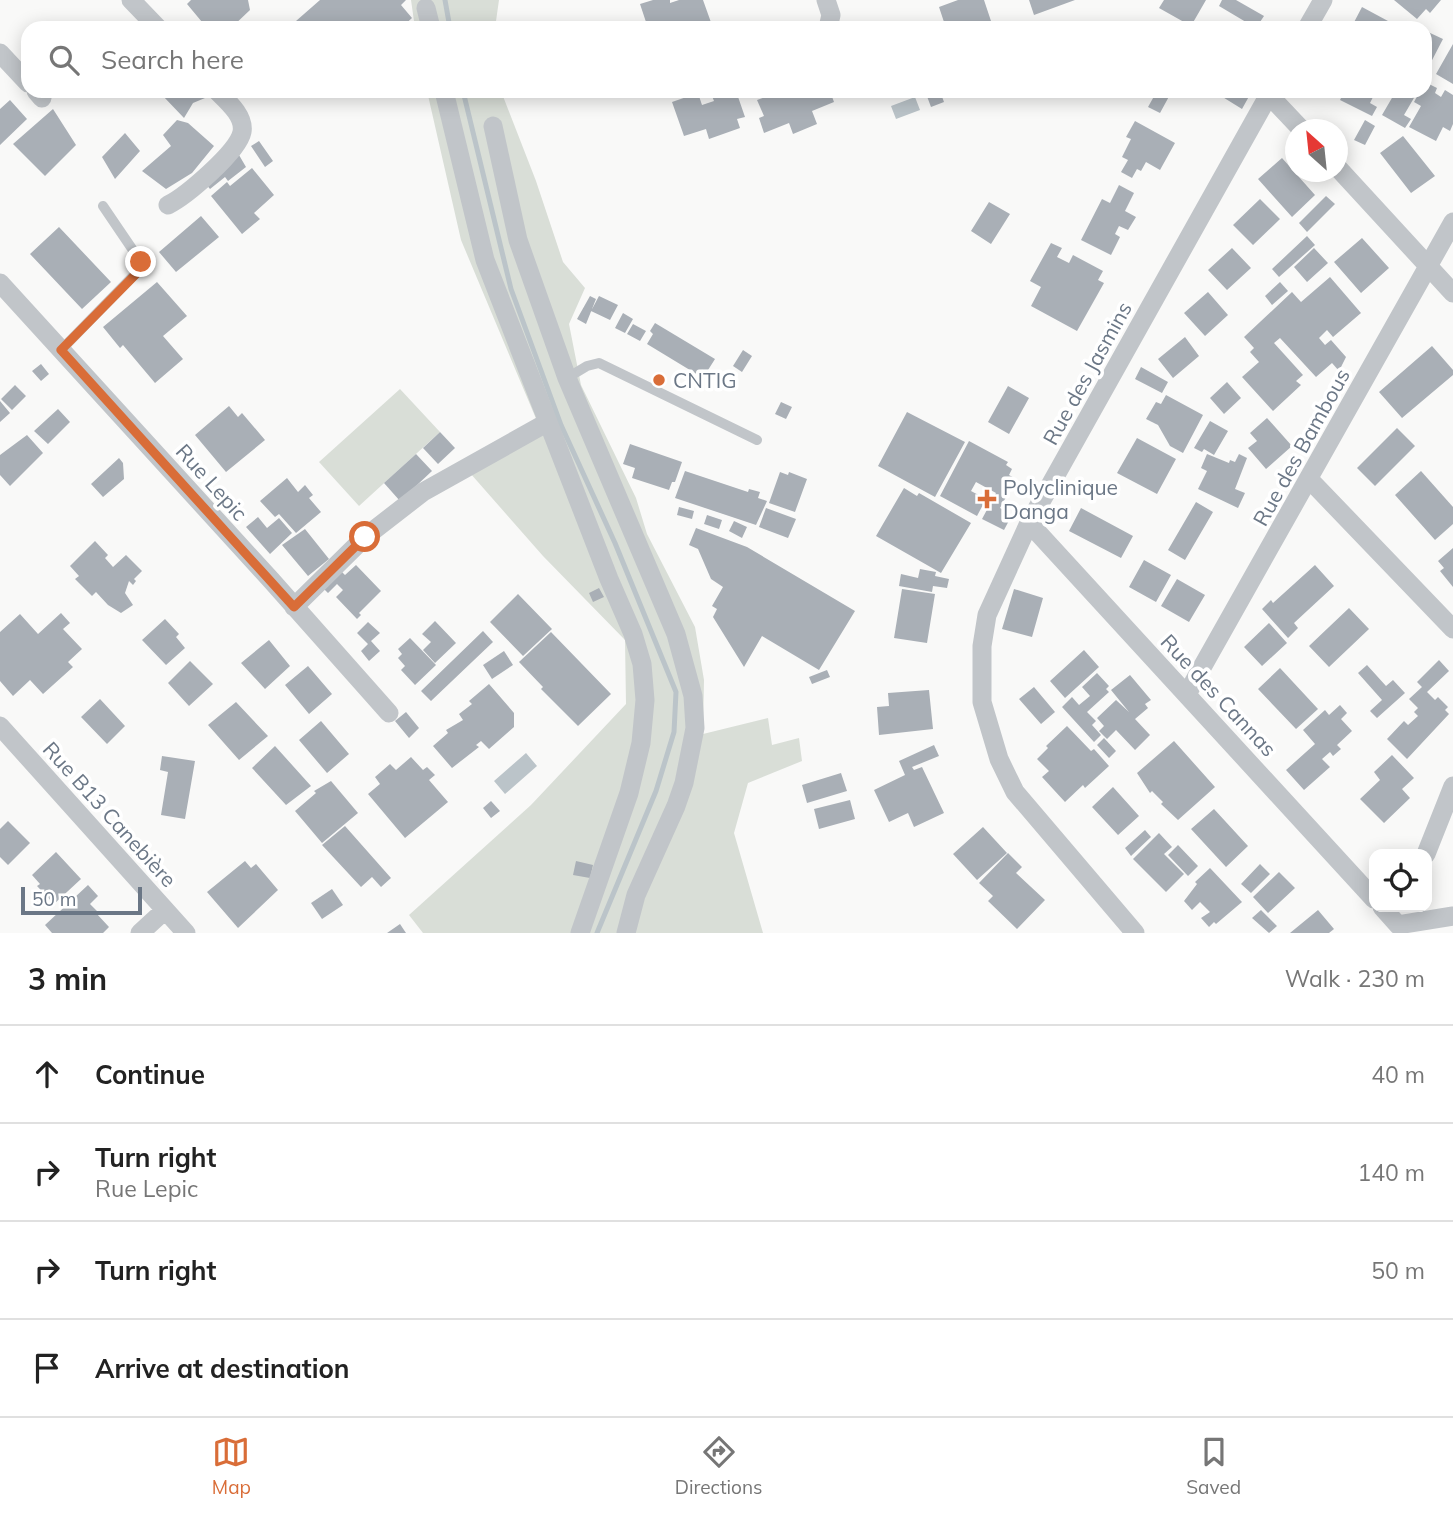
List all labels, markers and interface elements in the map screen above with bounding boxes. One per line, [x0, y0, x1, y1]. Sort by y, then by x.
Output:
search box [21, 21, 1432, 98]
icon: search [45, 41, 83, 79]
text: Search here [101, 43, 244, 76]
north arrow [1285, 119, 1348, 182]
route end [125, 246, 156, 277]
street label: Rue des Jasmins [1037, 297, 1137, 449]
street label: Rue des Bambous [1247, 364, 1355, 530]
place label: CNTIG [673, 367, 737, 393]
marker: CNTIG [651, 372, 667, 388]
street label: Rue Lepic [171, 438, 253, 526]
place label: Polyclinique Danga [1003, 474, 1118, 524]
marker: Polyclinique Danga [977, 489, 997, 509]
route start [349, 521, 380, 552]
street label: Rue des Cannas [1156, 628, 1282, 762]
street label: Rue B13 Canebière [38, 736, 182, 892]
map controls [1369, 849, 1432, 912]
button: locate [1369, 849, 1432, 912]
scale bar [21, 884, 142, 916]
text: 50 m [32, 887, 76, 911]
text: 3 min [28, 960, 107, 998]
text: Walk · 230 m [1285, 964, 1425, 993]
icon: ahead [28, 1055, 66, 1093]
text: Continue [95, 1058, 205, 1091]
text: 40 m [1371, 1060, 1425, 1089]
text: Turn right [95, 1141, 216, 1174]
icon: right [28, 1153, 66, 1191]
text: 140 m [1357, 1158, 1425, 1187]
text: Rue Lepic [95, 1174, 198, 1203]
icon: right [28, 1251, 66, 1289]
text: Turn right [95, 1254, 216, 1287]
text: 50 m [1371, 1256, 1425, 1285]
icon: arrive [28, 1349, 66, 1387]
text: Arrive at destination [95, 1352, 350, 1385]
tab: Map [212, 1433, 251, 1499]
tab: Directions [675, 1433, 763, 1499]
tab: Saved [1186, 1433, 1241, 1499]

